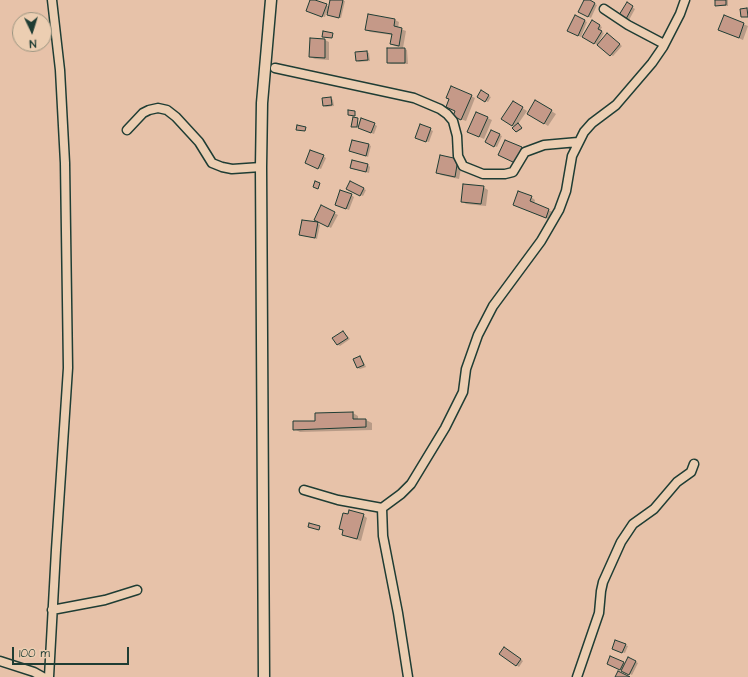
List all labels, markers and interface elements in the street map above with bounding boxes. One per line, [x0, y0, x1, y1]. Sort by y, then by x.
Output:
north arrow [12, 12, 52, 52]
text: N [29, 36, 37, 51]
scale bar [14, 639, 131, 665]
text: 100 m [19, 645, 50, 662]

